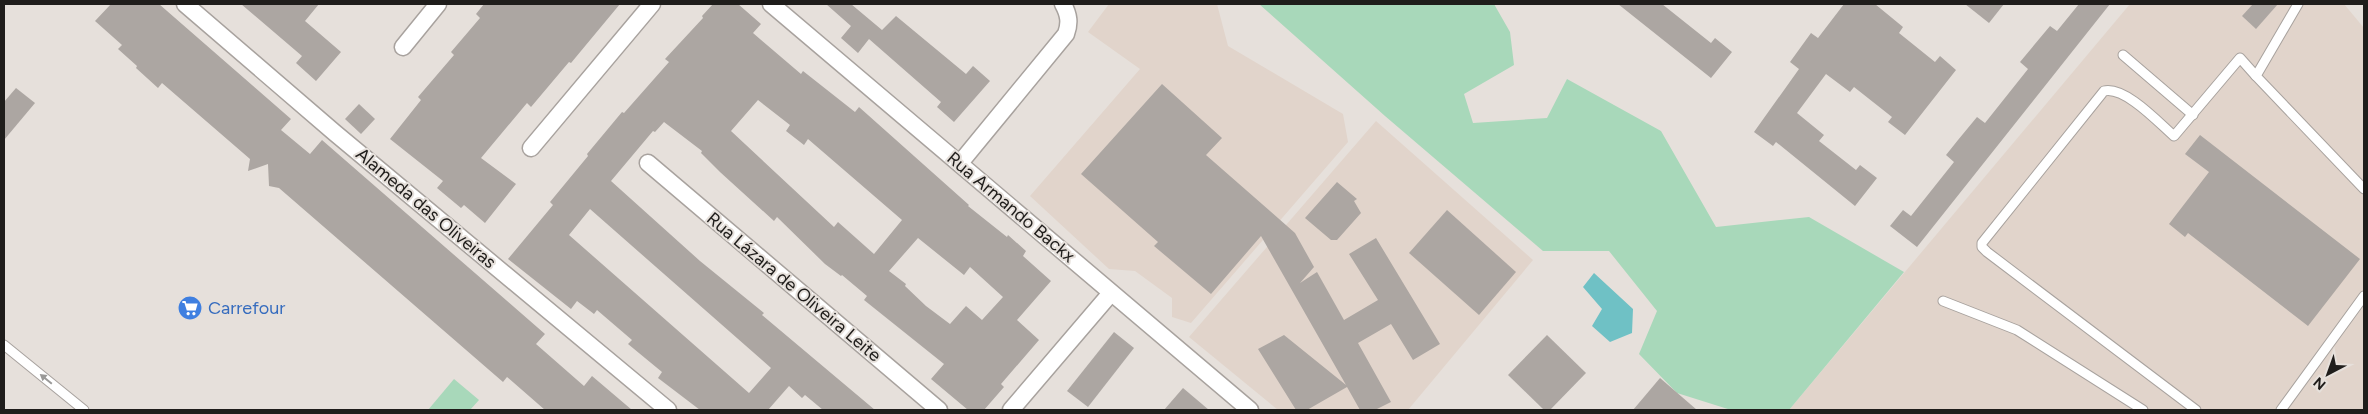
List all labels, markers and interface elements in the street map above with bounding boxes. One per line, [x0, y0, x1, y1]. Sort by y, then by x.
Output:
street label: Alameda das Oliveiras [351, 143, 501, 273]
street label: Rua Armando Backx [942, 147, 1080, 267]
street label: Rua Lázara de Oliveira Leite [702, 208, 886, 367]
supermarket icon: Carrefour [177, 295, 203, 321]
place label: Carrefour [208, 297, 285, 319]
north arrow [2303, 349, 2353, 399]
text: N [2310, 373, 2329, 393]
one-way arrow [40, 374, 53, 385]

